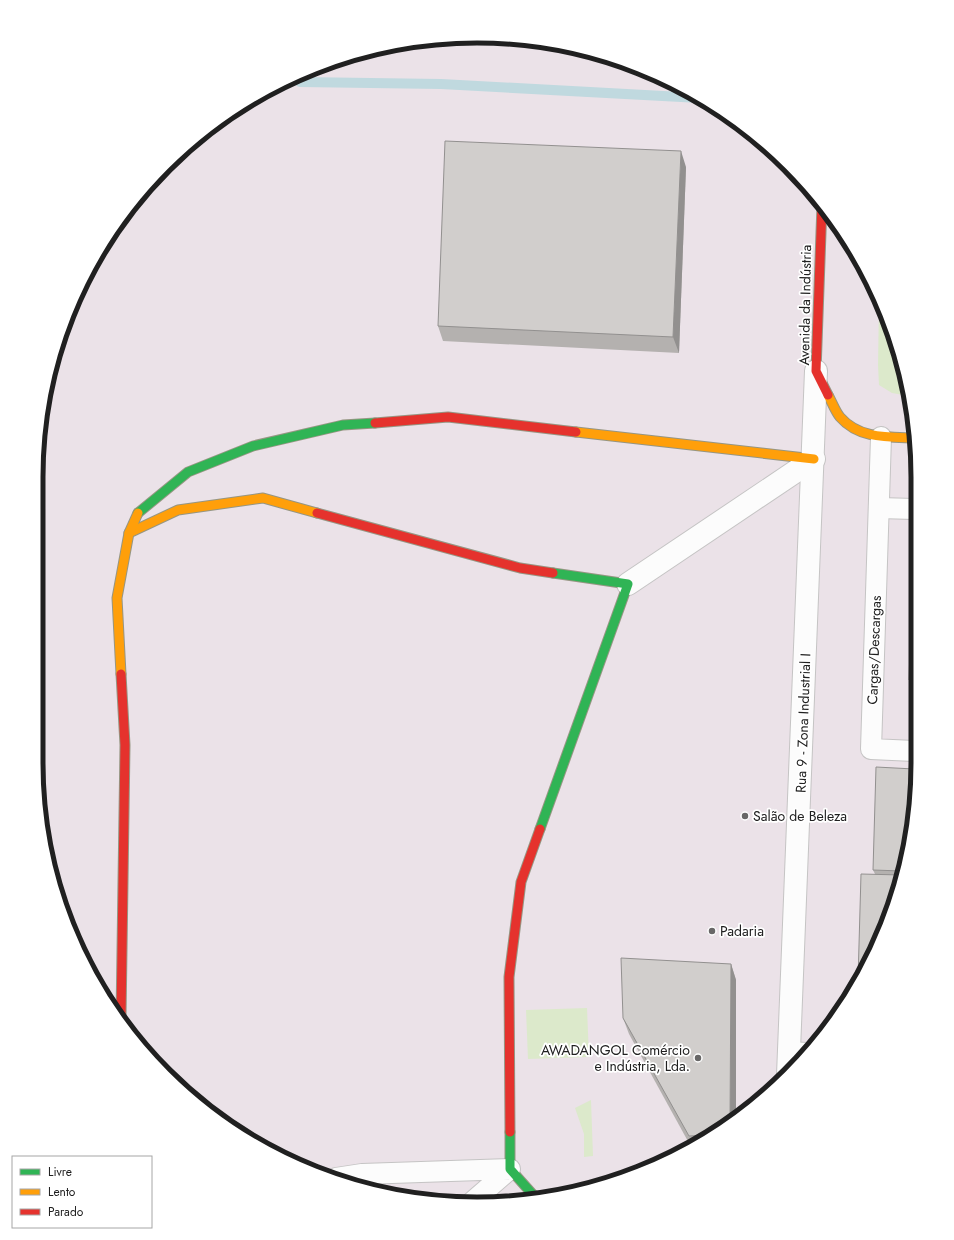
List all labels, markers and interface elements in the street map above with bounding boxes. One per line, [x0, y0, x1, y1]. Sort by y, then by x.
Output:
street label: Avenida da Indústria [794, 244, 816, 366]
street label: Cargas/Descargas [862, 595, 886, 705]
street label: Rua 9 - Zona Industrial I [791, 653, 815, 793]
place label: Salão de Beleza [753, 806, 847, 826]
marker: Salão de Beleza [740, 811, 750, 821]
place label: Padaria [720, 921, 764, 941]
marker: Padaria [707, 926, 717, 936]
place label: AWADANGOL Comércio e Indústria, Lda. [541, 1040, 690, 1076]
marker: AWADANGOL Comércio e Indústria, Lda. [693, 1053, 703, 1063]
legend [12, 1156, 152, 1228]
text: Livre [48, 1163, 72, 1181]
text: Lento [48, 1183, 76, 1201]
text: Parado [48, 1203, 84, 1221]

